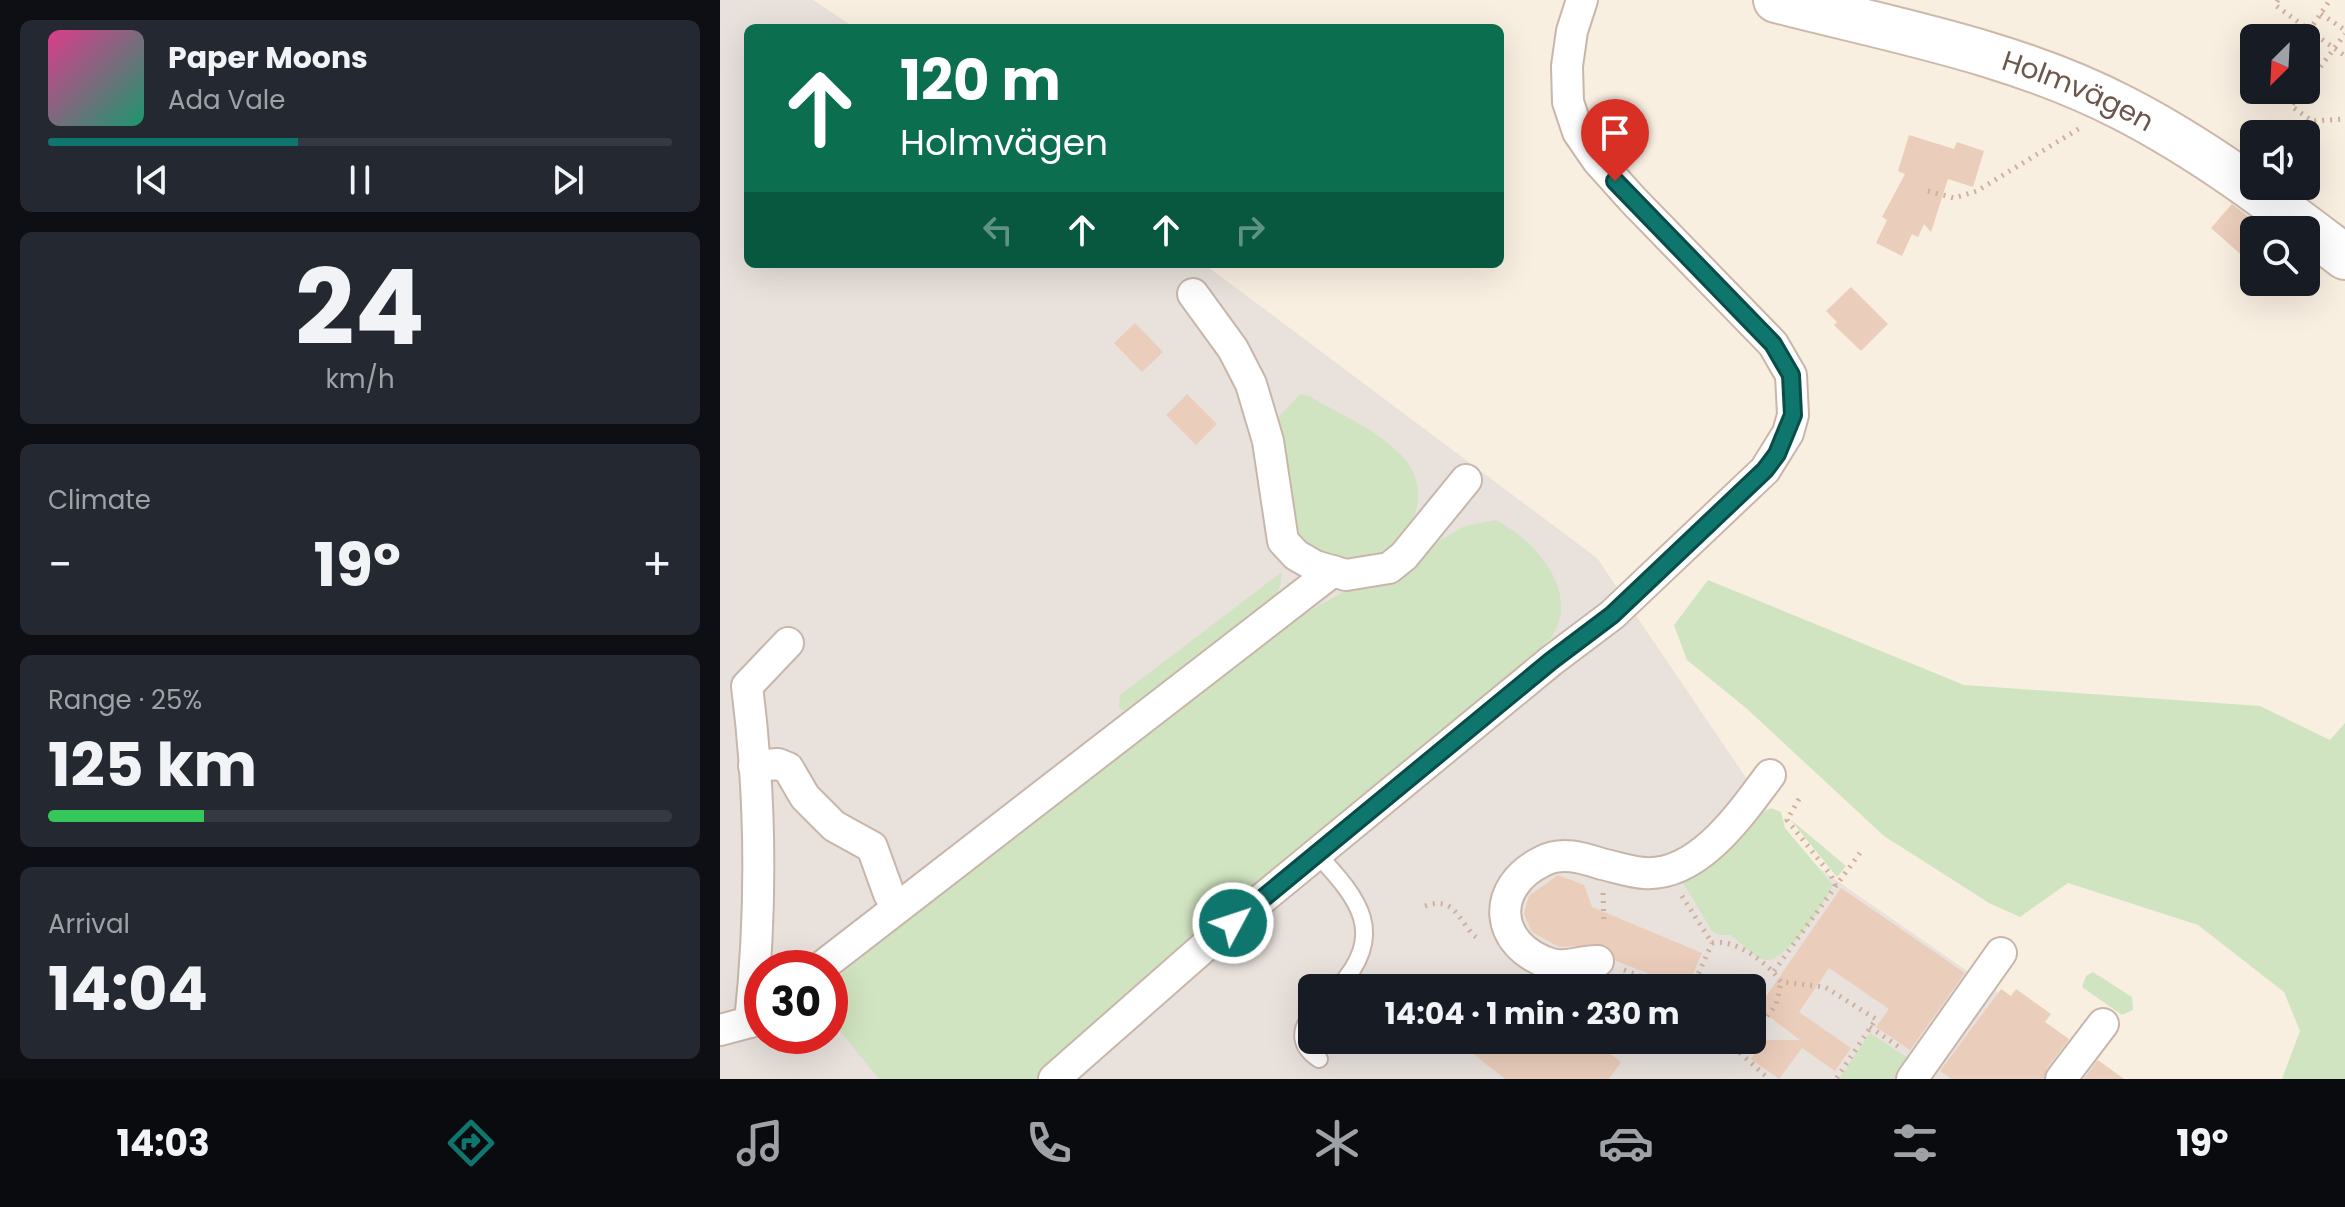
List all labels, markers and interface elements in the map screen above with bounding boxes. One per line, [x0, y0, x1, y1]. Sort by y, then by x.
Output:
north arrow [2240, 24, 2320, 104]
map controls [2240, 24, 2320, 296]
text: Paper Moons [168, 36, 368, 79]
text: 120 m [900, 41, 1061, 120]
street label: Holmvägen [1997, 41, 2161, 141]
icon: ahead [768, 56, 872, 160]
text: Ada Vale [168, 82, 285, 118]
pin [1581, 99, 1649, 181]
icon: arrive [1593, 111, 1637, 155]
text: Holmvägen [900, 117, 1108, 168]
button: sound [2240, 120, 2320, 200]
icon: previous [130, 158, 174, 202]
icon: pause [338, 158, 382, 202]
icon: next [546, 158, 590, 202]
icon: left [976, 208, 1020, 252]
icon: ahead [1060, 208, 1104, 252]
icon: ahead [1144, 208, 1188, 252]
icon: right [1228, 208, 1272, 252]
button: search [2240, 216, 2320, 296]
text: 24 [295, 235, 425, 380]
text: km/h [325, 361, 395, 397]
text: Climate [48, 482, 151, 518]
text: 19° [313, 523, 401, 607]
text: − [48, 534, 72, 595]
text: + [642, 534, 672, 595]
text: Range · 25% [48, 682, 202, 718]
text: 125 km [48, 723, 257, 807]
position arrow [1191, 881, 1275, 965]
text: Arrival [48, 906, 130, 942]
text: 14:04 [48, 947, 208, 1031]
speed limit sign: 30 [744, 950, 848, 1054]
text: 14:04 · 1 min · 230 m [1385, 992, 1679, 1035]
icon: directions [443, 1115, 499, 1171]
icon: music [732, 1115, 788, 1171]
icon: phone [1021, 1115, 1077, 1171]
icon: climate [1309, 1115, 1365, 1171]
icon: car [1598, 1115, 1654, 1171]
icon: filters [1887, 1115, 1943, 1171]
text: 14:03 [116, 1118, 210, 1169]
text: 19° [2176, 1118, 2229, 1169]

